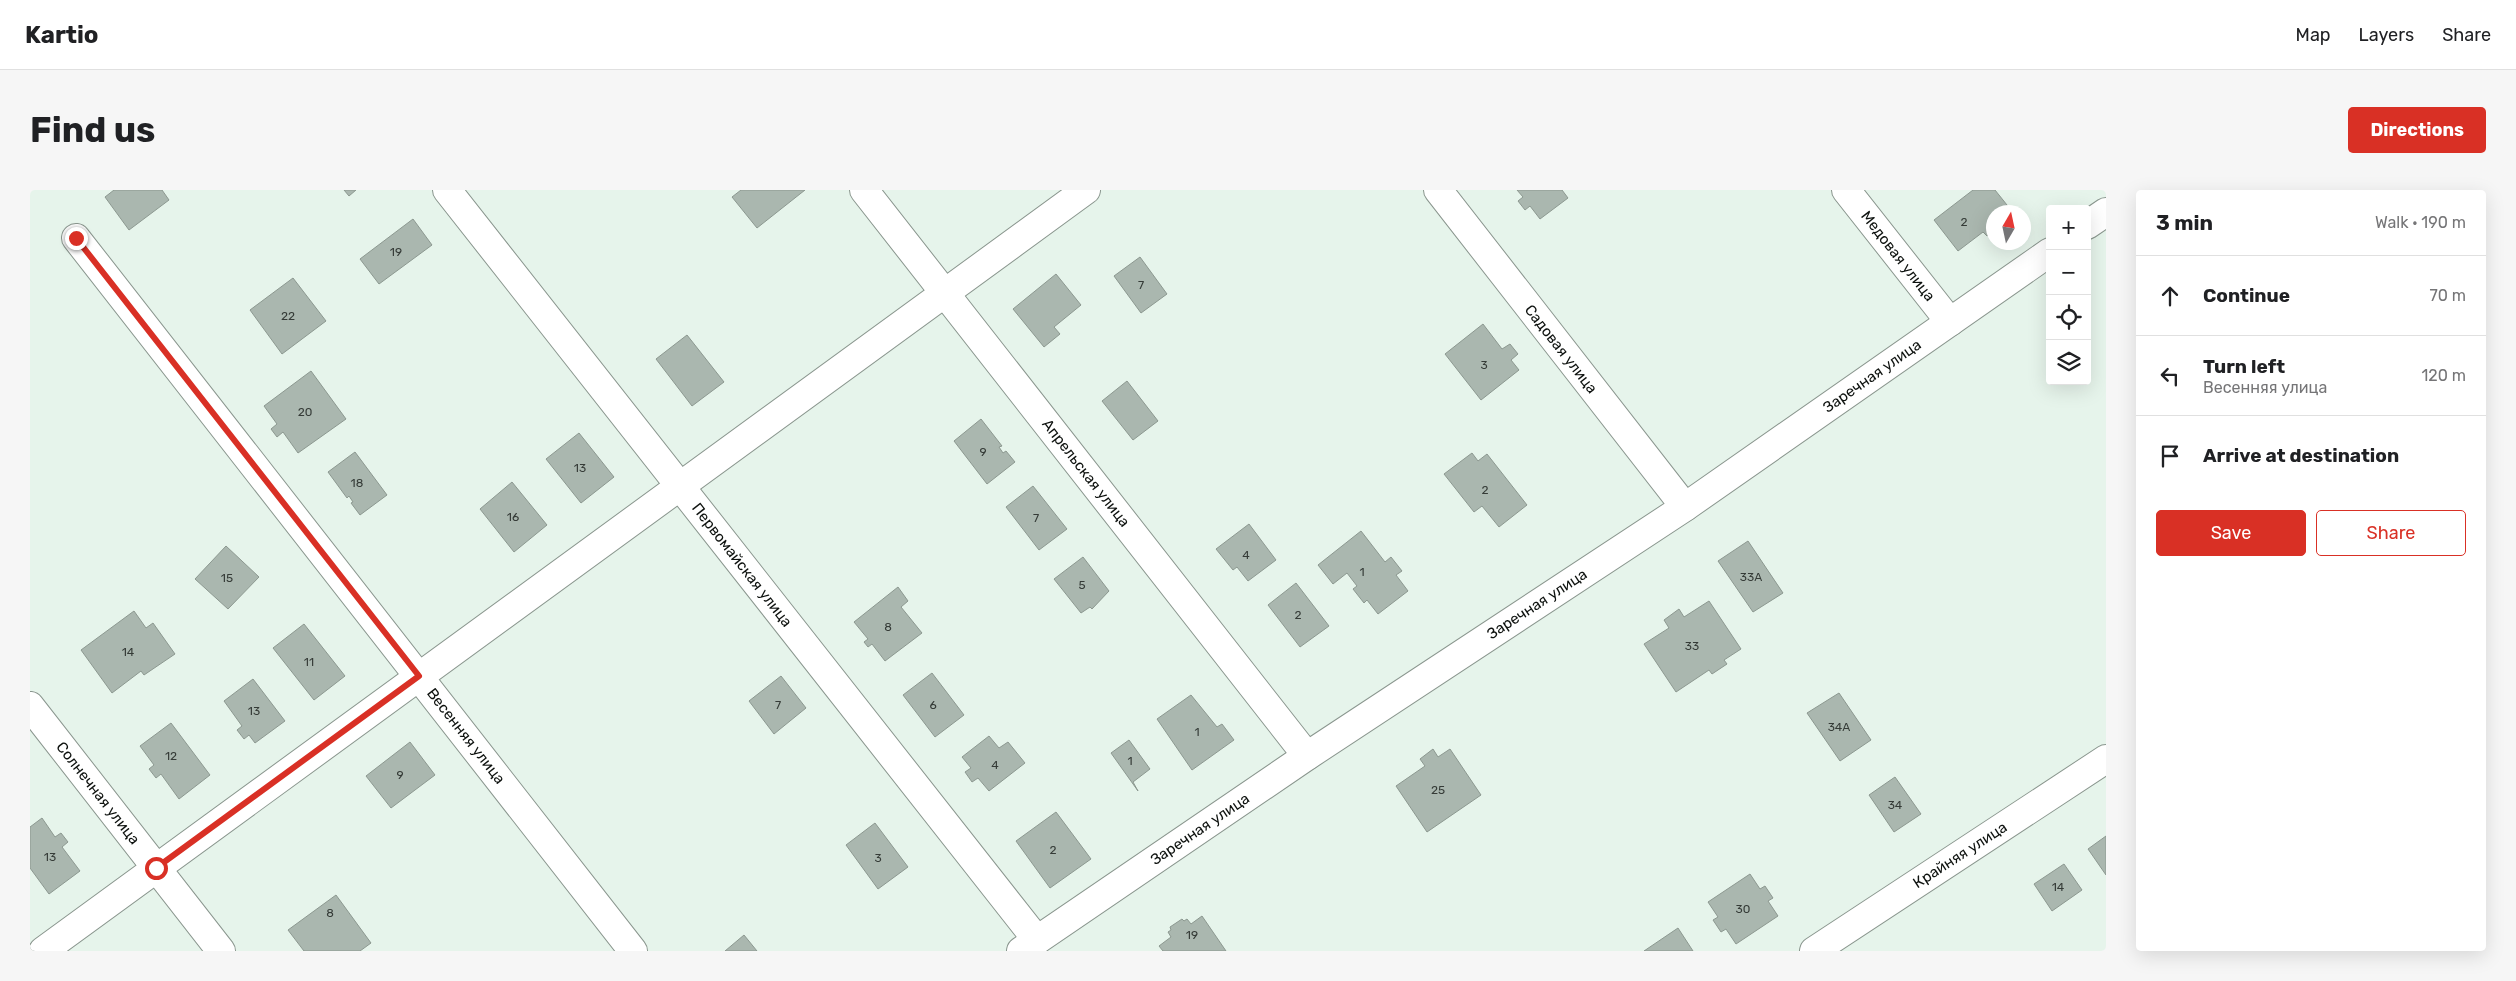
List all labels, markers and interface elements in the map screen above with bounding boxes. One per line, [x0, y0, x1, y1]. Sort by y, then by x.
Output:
text: Kartio [25, 21, 99, 49]
text: Map [2296, 24, 2331, 46]
text: Layers [2359, 24, 2414, 46]
text: Share [2442, 24, 2491, 46]
button: Directions [2348, 107, 2486, 153]
text: Find us [30, 109, 155, 151]
north arrow [1986, 205, 2031, 250]
map controls [2046, 205, 2091, 385]
button: + [2046, 205, 2091, 250]
street label: Медовая улица [1857, 207, 1939, 305]
text: 3 min [2156, 210, 2213, 235]
text: Walk · 190 m [2375, 213, 2466, 232]
house number: 2 [1960, 215, 1968, 229]
route end [65, 227, 88, 250]
house number: 19 [390, 245, 402, 259]
button: − [2046, 250, 2091, 295]
house number: 7 [1138, 278, 1144, 292]
icon: ahead [2156, 282, 2184, 310]
text: Continue [2203, 284, 2290, 307]
text: 70 m [2429, 286, 2466, 305]
button: locate [2046, 295, 2091, 340]
street label: Садовая улица [1521, 301, 1601, 397]
house number: 22 [281, 309, 295, 323]
street label: Заречная улица [1819, 335, 1925, 417]
button: layers [2046, 340, 2091, 385]
text: Turn left [2203, 355, 2285, 378]
house number: 3 [1480, 358, 1488, 372]
icon: left [2156, 362, 2184, 390]
text: 120 m [2421, 366, 2466, 385]
text: Весенняя улица [2203, 378, 2327, 397]
house number: 20 [298, 405, 312, 419]
street label: Апрельская улица [1038, 415, 1134, 531]
icon: arrive [2156, 442, 2184, 470]
text: Arrive at destination [2203, 444, 2399, 467]
house number: 9 [979, 445, 987, 459]
house number: 13 [574, 461, 586, 475]
house number: 18 [351, 476, 363, 490]
house number: 2 [1481, 483, 1489, 497]
street label: Первомайская улица [688, 499, 796, 631]
house number: 16 [507, 510, 519, 524]
button: Save [2156, 510, 2306, 556]
button: Share [2316, 510, 2466, 556]
house number: 7 [1033, 511, 1039, 525]
house number: 4 [1242, 548, 1250, 562]
house number: 1 [1359, 565, 1365, 579]
street label: Заречная улица [1484, 565, 1590, 643]
house number: 33А [1740, 570, 1762, 584]
house number: 15 [221, 571, 233, 585]
house number: 5 [1078, 578, 1086, 592]
house number: 2 [1294, 608, 1302, 622]
house number: 8 [884, 620, 892, 634]
house number: 33 [1685, 639, 1699, 653]
house number: 14 [122, 645, 135, 659]
house number: 11 [304, 655, 314, 669]
street label: Весенняя улица [423, 685, 509, 787]
house number: 7 [775, 698, 781, 712]
house number: 6 [929, 698, 937, 712]
house number: 13 [248, 704, 260, 718]
house number: 34А [1828, 720, 1850, 734]
house number: 1 [1194, 725, 1200, 739]
street label: Солнечная улица [52, 738, 144, 848]
house number: 12 [165, 749, 177, 763]
house number: 1 [1127, 754, 1133, 768]
house number: 4 [991, 758, 999, 772]
house number: 9 [396, 768, 404, 782]
house number: 25 [1431, 783, 1445, 797]
street label: Заречная улица [1147, 789, 1253, 869]
house number: 34 [1888, 798, 1903, 812]
street label: Крайняя улица [1910, 818, 2010, 892]
house number: 2 [1049, 843, 1057, 857]
house number: 13 [44, 850, 56, 864]
house number: 3 [874, 851, 882, 865]
route start [145, 857, 168, 880]
house number: 14 [2052, 880, 2065, 894]
house number: 30 [1736, 902, 1750, 916]
house number: 8 [326, 906, 334, 920]
house number: 19 [1186, 928, 1198, 942]

